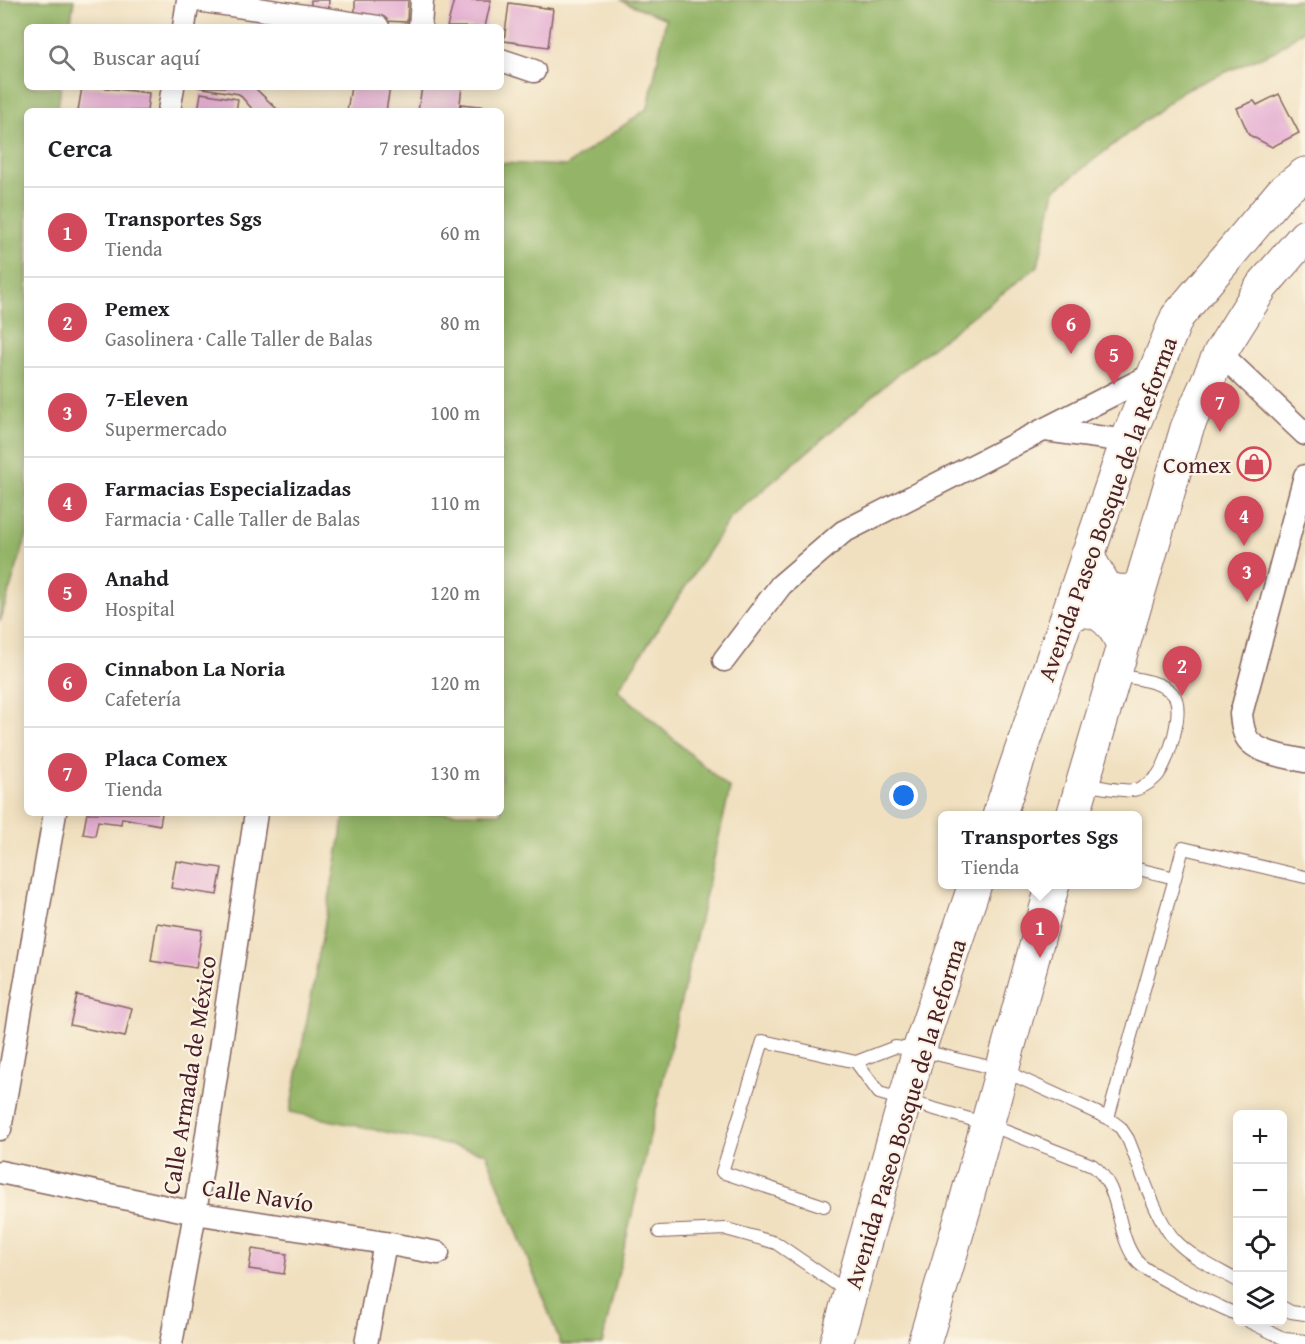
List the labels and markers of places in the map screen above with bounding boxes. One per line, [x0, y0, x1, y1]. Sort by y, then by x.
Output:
pin: 6 [1052, 304, 1090, 354]
pin: 5 [1094, 336, 1134, 385]
pin: 7 [1200, 382, 1240, 432]
shop icon: Comex [1236, 446, 1272, 482]
place label: Comex [1163, 447, 1232, 482]
pin: 4 [1224, 496, 1264, 546]
pin: 3 [1228, 552, 1266, 602]
pin: 2 [1162, 646, 1202, 696]
pin: 1 [1020, 908, 1060, 958]

